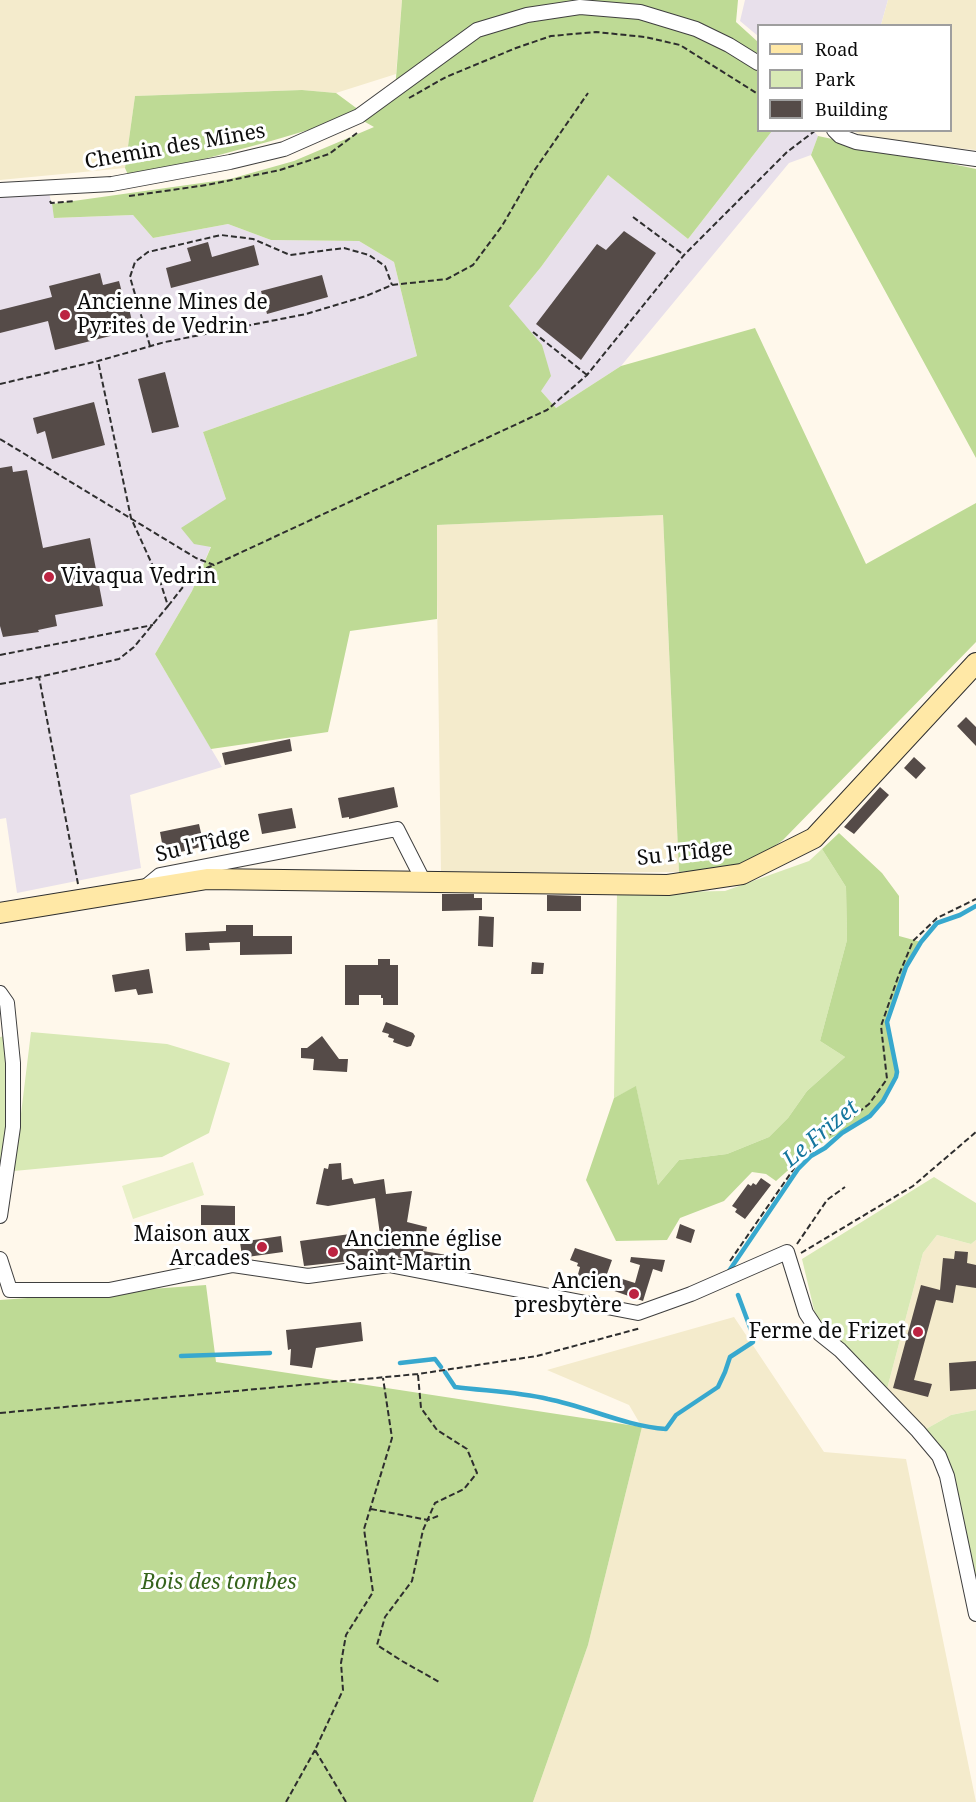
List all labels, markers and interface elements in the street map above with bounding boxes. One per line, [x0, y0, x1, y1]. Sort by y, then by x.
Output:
legend [757, 24, 952, 132]
text: Road [815, 37, 858, 61]
text: Park [815, 67, 855, 91]
text: Building [815, 97, 888, 121]
street label: Chemin des Mines [83, 119, 267, 175]
place label: Ancienne Mines de Pyrites de Vedrin [77, 290, 268, 340]
marker: Ancienne Mines de Pyrites de Vedrin [58, 308, 72, 322]
place label: Vivaqua Vedrin [61, 564, 217, 590]
marker: Vivaqua Vedrin [42, 570, 56, 584]
street label: Su l'Tîdge [153, 822, 253, 868]
street label: Su l'Tîdge [636, 836, 734, 872]
water label: Le Frizet [778, 1095, 864, 1173]
place label: Maison aux Arcades [134, 1222, 250, 1272]
place label: Ancienne église Saint-Martin [345, 1227, 502, 1277]
marker: Maison aux Arcades [255, 1240, 269, 1254]
marker: Ancienne église Saint-Martin [326, 1245, 340, 1259]
place label: Ancien presbytère [514, 1269, 622, 1319]
marker: Ancien presbytère [627, 1287, 641, 1301]
place label: Ferme de Frizet [749, 1319, 906, 1345]
marker: Ferme de Frizet [911, 1325, 925, 1339]
park label: Bois des tombes [141, 1570, 297, 1596]

